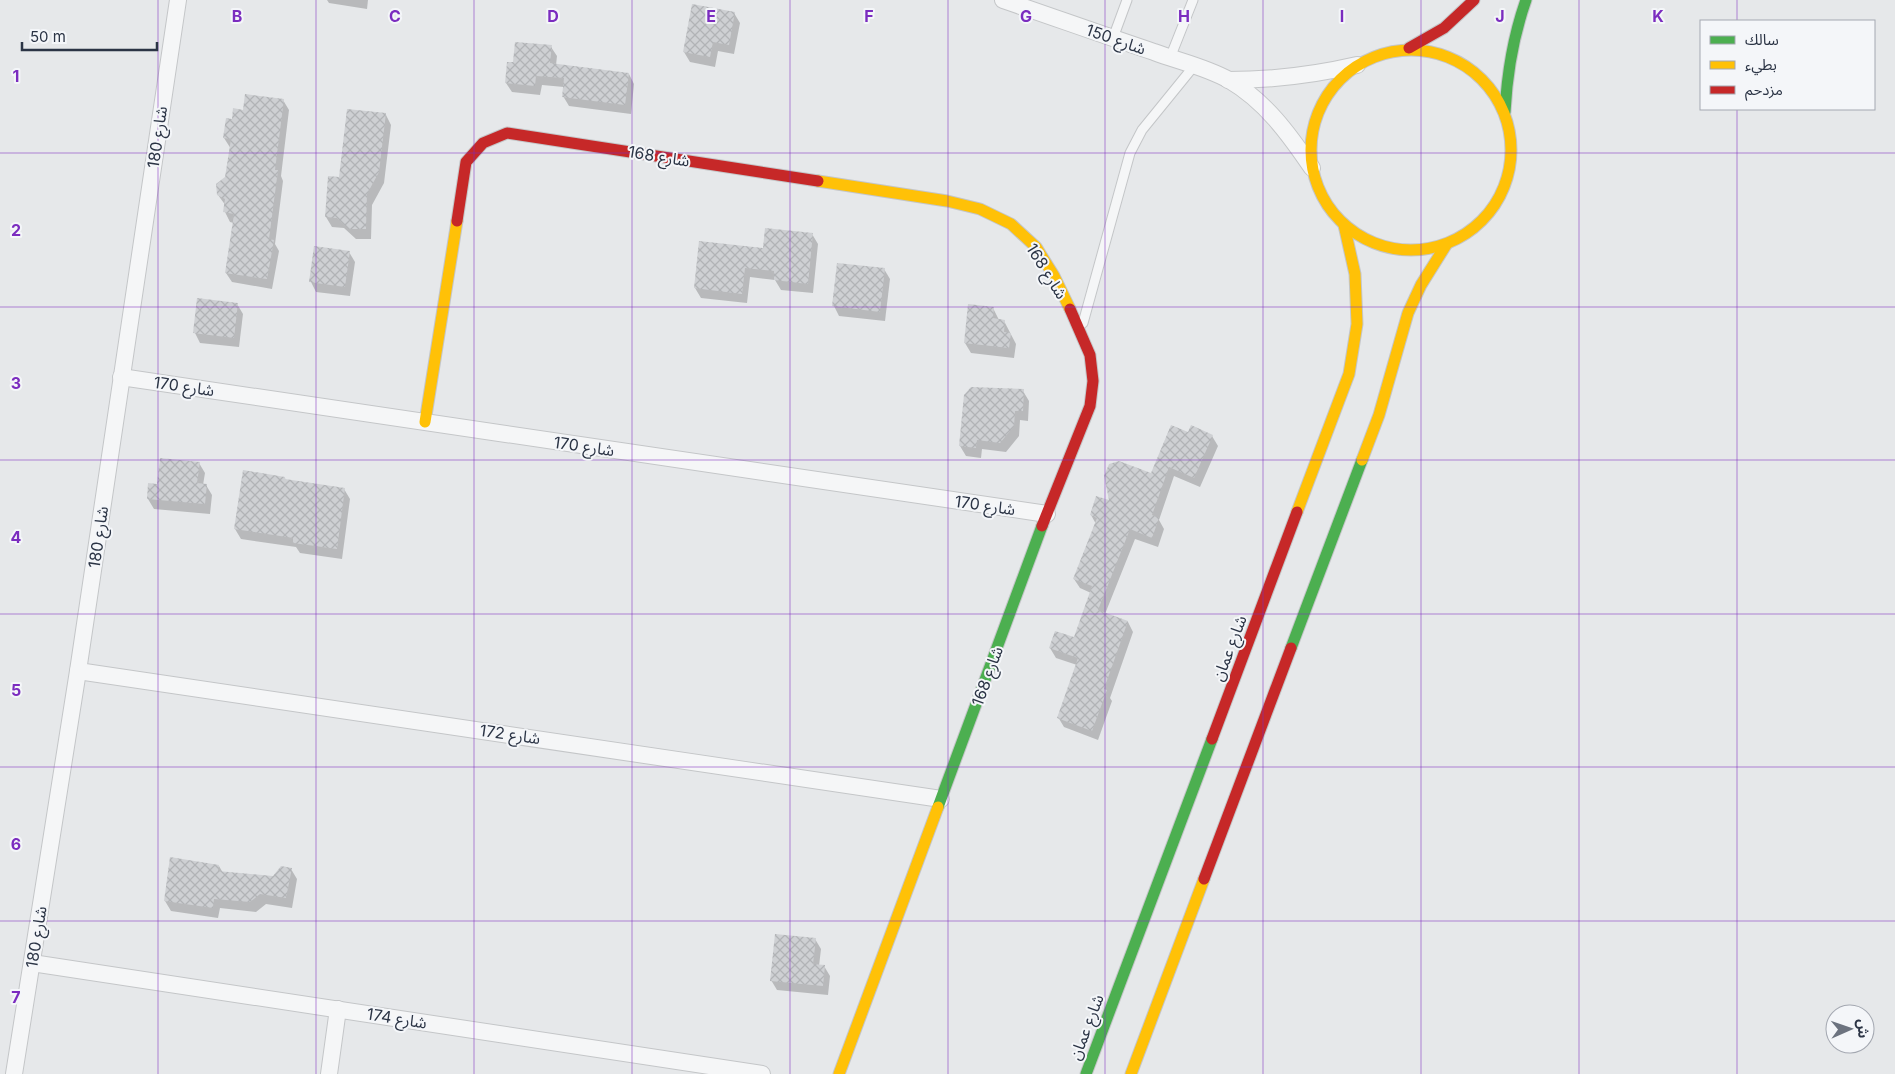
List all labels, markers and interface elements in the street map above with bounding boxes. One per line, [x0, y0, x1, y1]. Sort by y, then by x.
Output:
text: B [232, 6, 242, 26]
text: C [389, 6, 401, 26]
text: D [547, 6, 559, 26]
text: E [706, 6, 716, 26]
text: F [864, 6, 874, 26]
text: G [1020, 6, 1032, 26]
text: H [1178, 6, 1190, 26]
text: I [1340, 6, 1344, 26]
text: J [1495, 6, 1505, 26]
text: K [1652, 6, 1664, 26]
street label: شارع 150 [1082, 19, 1149, 61]
scale bar [22, 20, 158, 52]
legend [1700, 20, 1875, 110]
text: 50 m [30, 27, 66, 46]
text: سالك [1745, 30, 1779, 49]
text: بطيء [1745, 55, 1777, 76]
text: 1 [13, 66, 19, 86]
text: مزدحم [1745, 80, 1783, 101]
street label: شارع 180 [143, 105, 174, 170]
street label: شارع 168 [626, 141, 691, 174]
text: 2 [11, 220, 21, 240]
street label: شارع 168 [1020, 239, 1072, 304]
street label: شارع 170 [152, 372, 216, 403]
text: 3 [11, 373, 21, 393]
street label: شارع 170 [552, 432, 616, 463]
street label: شارع 170 [953, 491, 1017, 522]
street label: شارع 180 [84, 505, 115, 570]
text: 4 [11, 527, 22, 547]
street label: شارع عمان [1207, 612, 1253, 685]
street label: شارع 168 [967, 643, 1010, 710]
text: 5 [11, 680, 21, 700]
street label: شارع 172 [478, 720, 542, 751]
text: 6 [11, 834, 21, 854]
street label: شارع 180 [21, 905, 54, 970]
text: 7 [11, 987, 21, 1007]
street label: شارع عمان [1064, 991, 1110, 1064]
street label: شارع 174 [365, 1003, 429, 1036]
north arrow [1825, 1004, 1875, 1054]
text: ش [1855, 1019, 1872, 1038]

